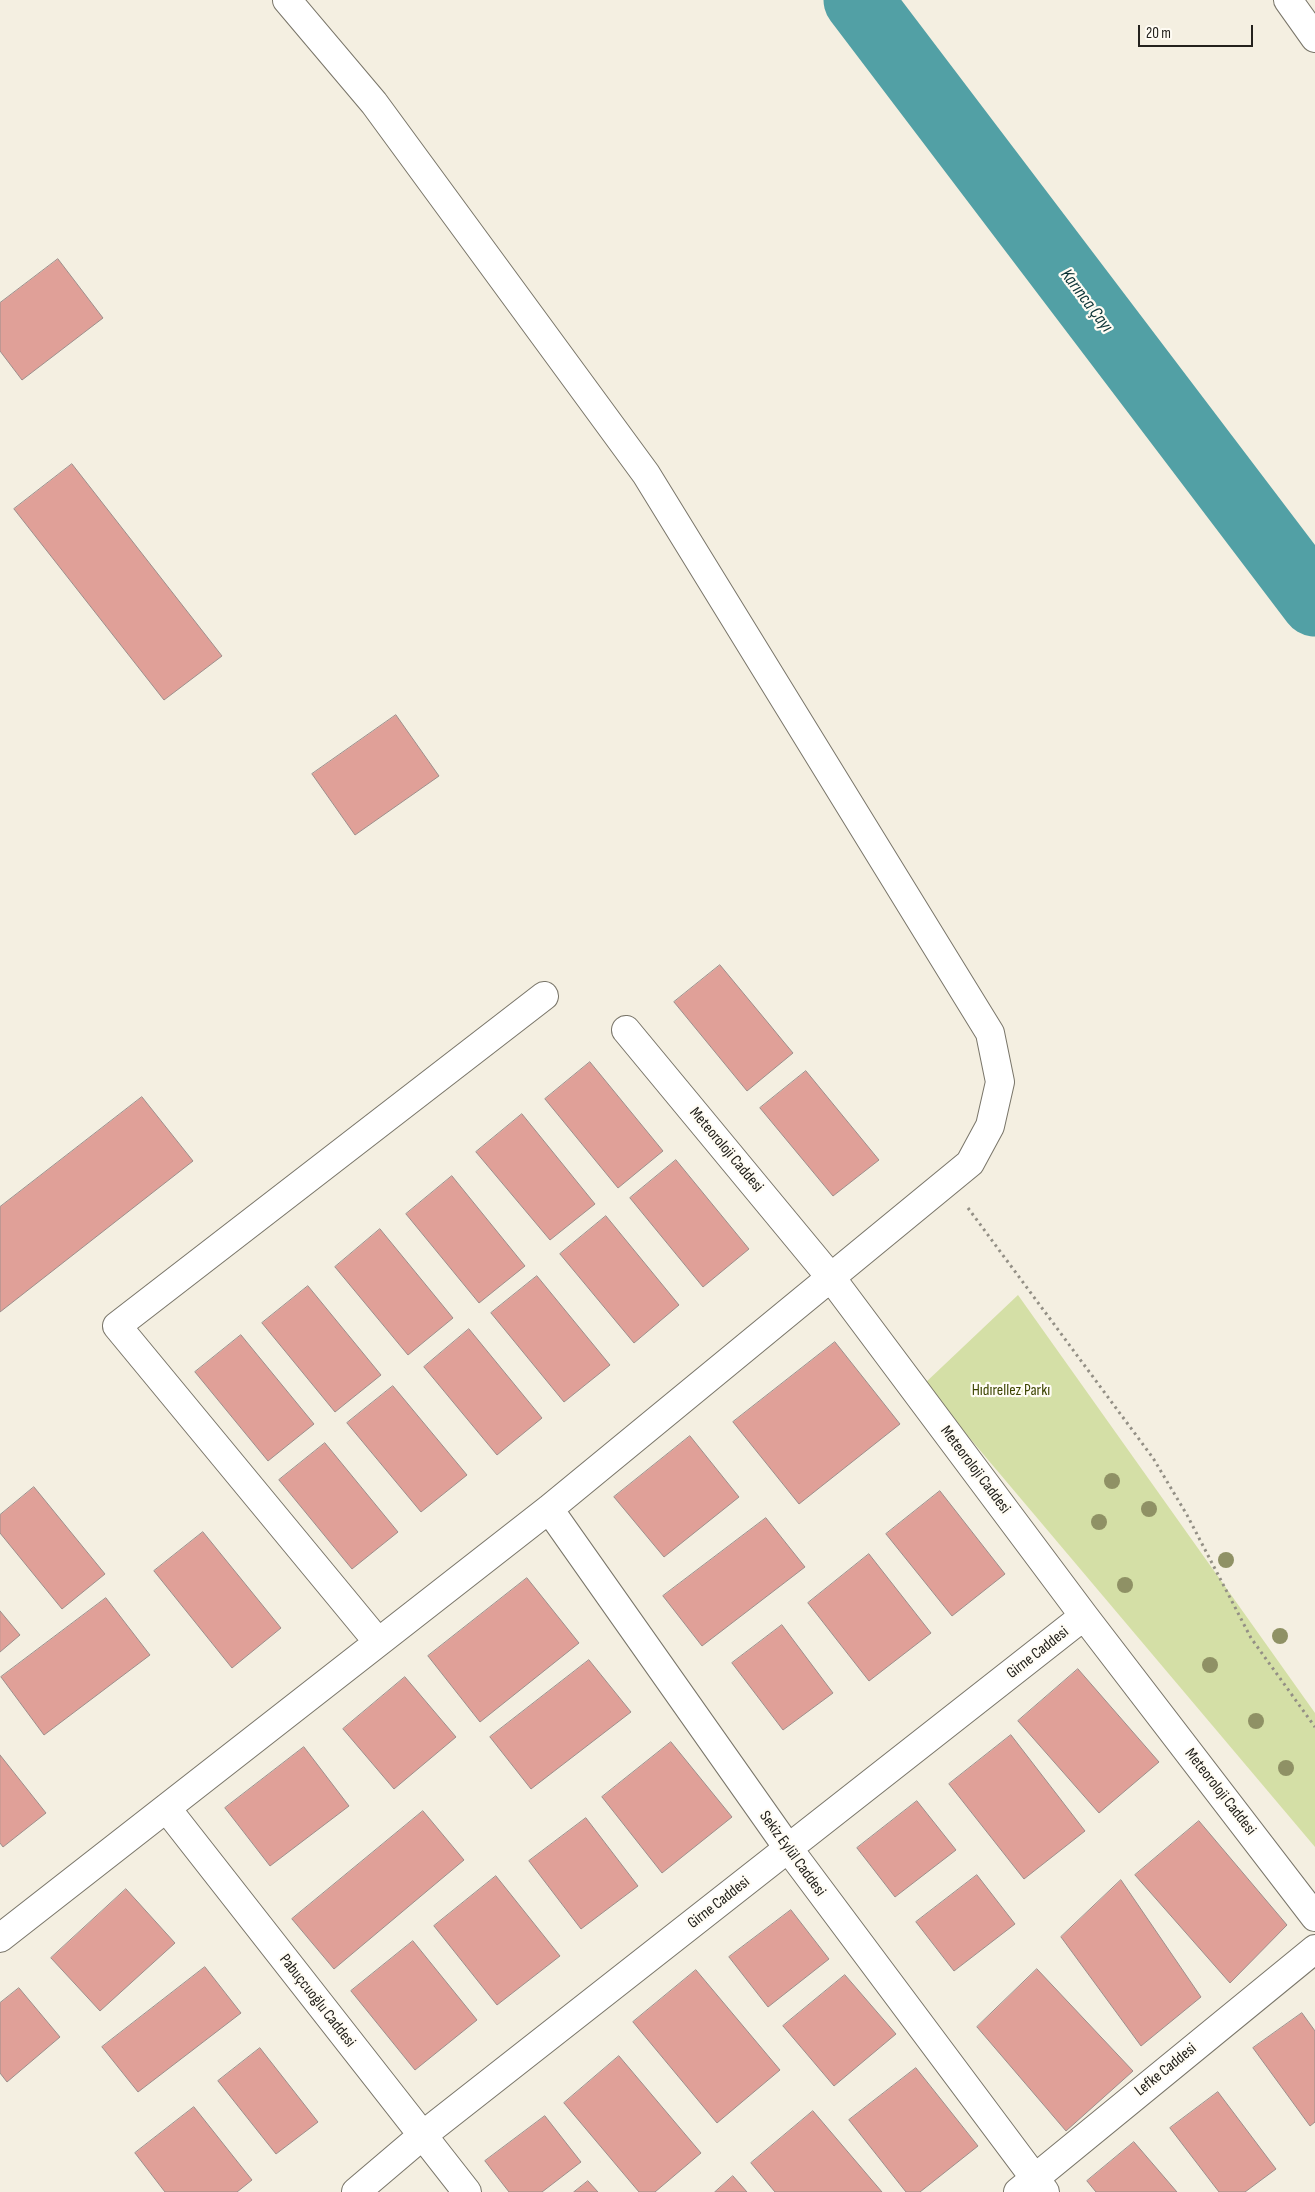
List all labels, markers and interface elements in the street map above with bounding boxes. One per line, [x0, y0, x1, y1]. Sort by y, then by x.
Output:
scale bar [1140, 15, 1255, 47]
text: 20 m [1146, 24, 1171, 43]
water label: Karınca Çayı [1055, 265, 1117, 337]
street label: Meteoroloji Caddesi [685, 1104, 767, 1196]
park label: Hıdırellez Parkı [972, 1381, 1050, 1401]
street label: Meteoroloji Caddesi [936, 1422, 1014, 1518]
street label: Girne Caddesi [1003, 1623, 1073, 1683]
street label: Meteoroloji Caddesi [1180, 1745, 1260, 1839]
street label: Sekiz Eylül Caddesi [755, 1808, 829, 1900]
street label: Girne Caddesi [684, 1873, 754, 1933]
street label: Pabuçcuoğlu Caddesi [275, 1951, 359, 2051]
street label: Lefke Caddesi [1131, 2039, 1201, 2101]

